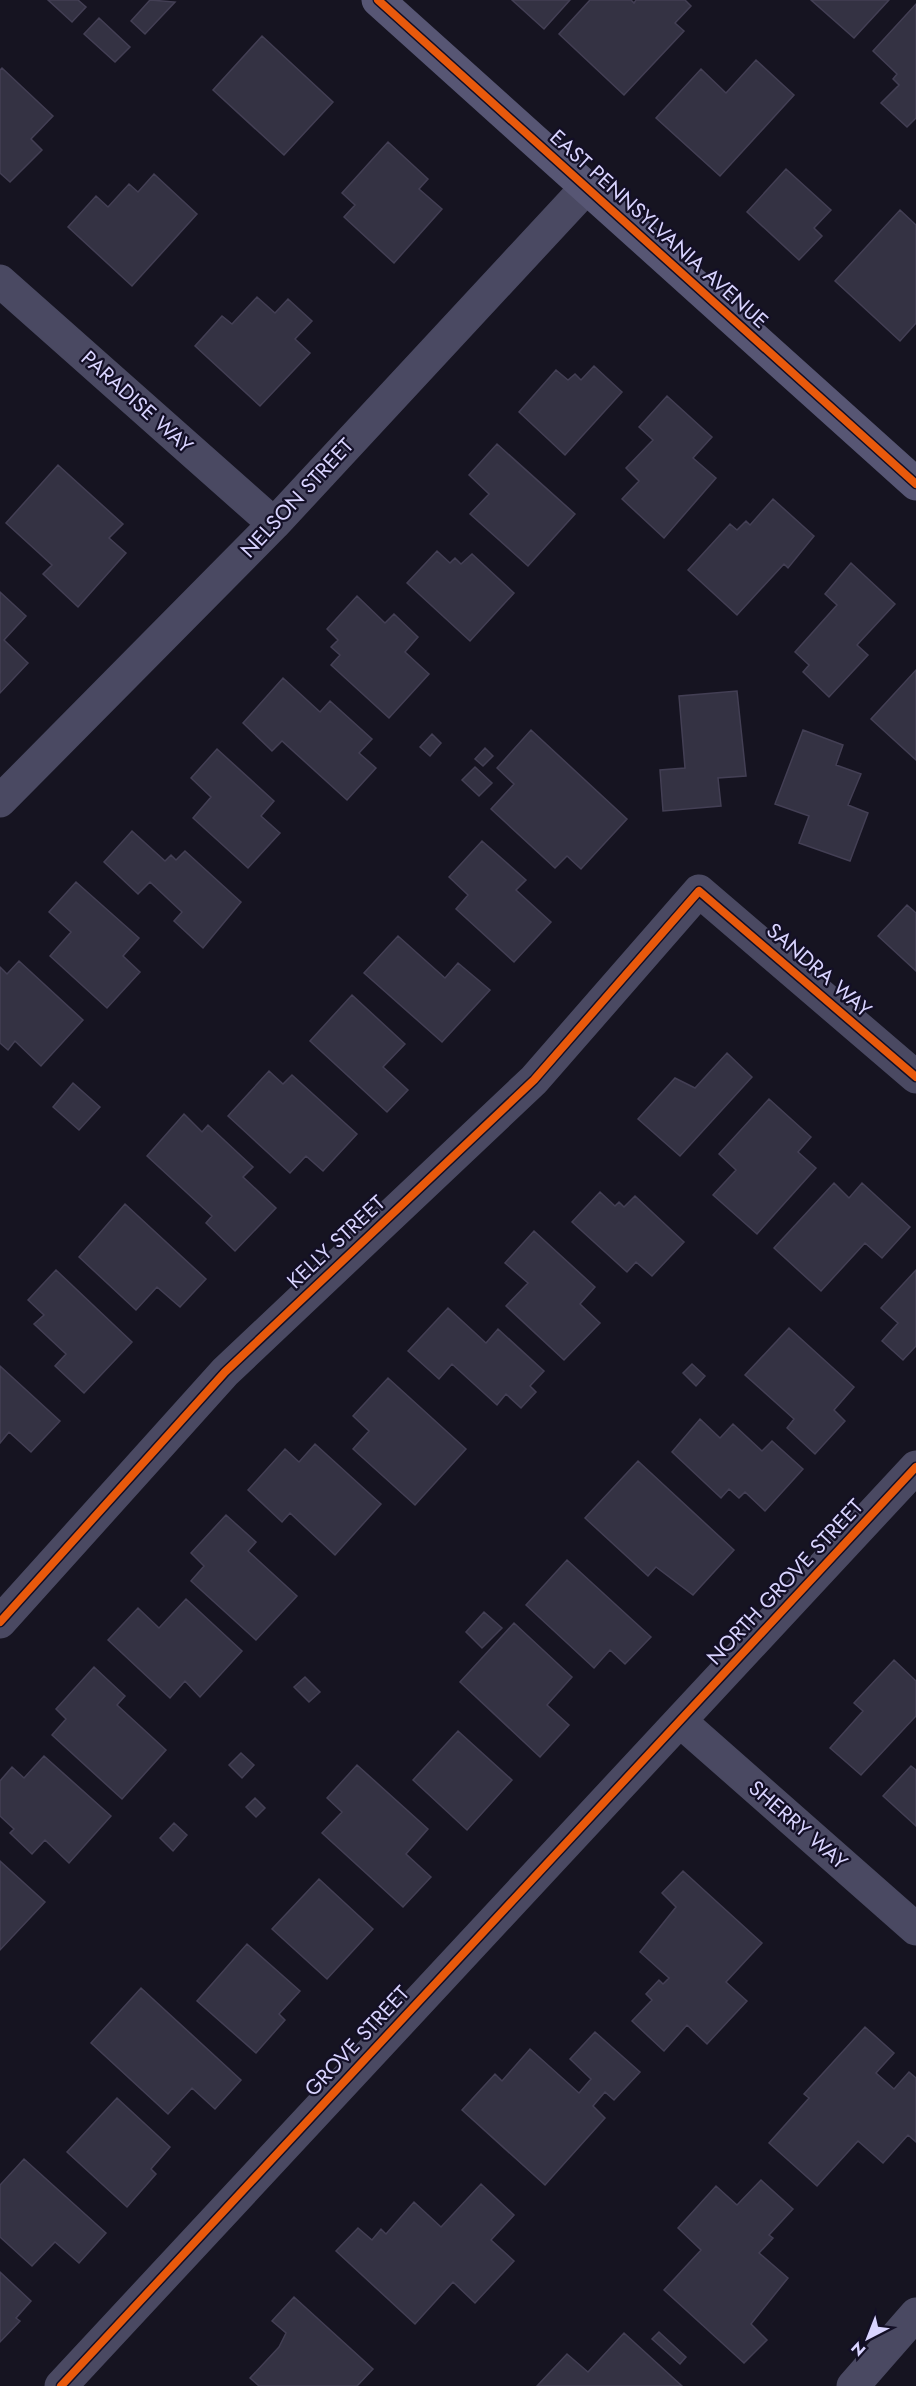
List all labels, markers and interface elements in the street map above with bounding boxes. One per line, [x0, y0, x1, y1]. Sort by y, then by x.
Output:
street label: EAST PENNSYLVANIA AVENUE [543, 123, 775, 335]
street label: PARADISE WAY [75, 344, 200, 461]
street label: NELSON STREET [234, 431, 361, 564]
street label: SANDRA WAY [760, 916, 878, 1024]
street label: KELLY STREET [280, 1188, 392, 1296]
street label: NORTH GROVE STREET [700, 1492, 870, 1672]
street label: SHERRY WAY [742, 1773, 854, 1877]
street label: GROVE STREET [298, 1979, 416, 2103]
north arrow [838, 2308, 898, 2368]
text: N [846, 2336, 871, 2362]

